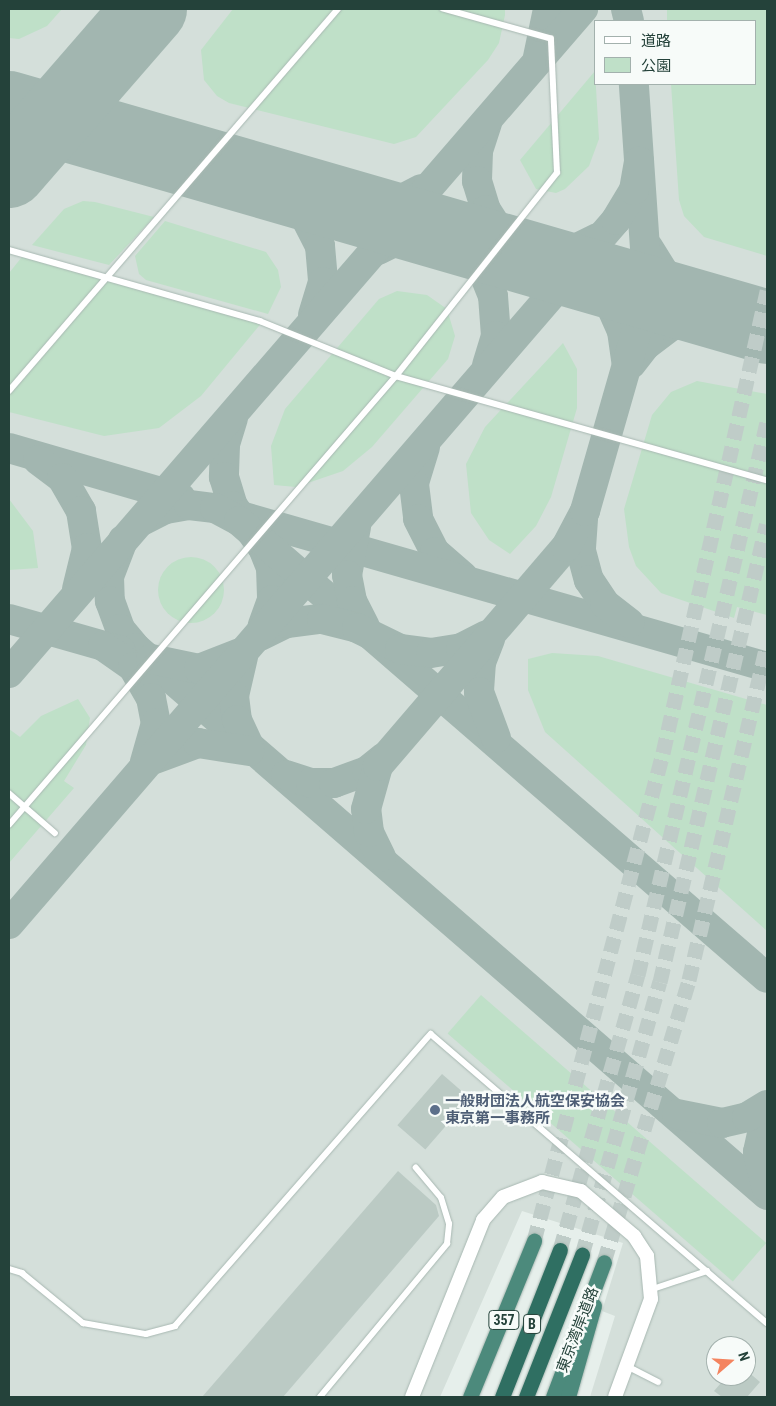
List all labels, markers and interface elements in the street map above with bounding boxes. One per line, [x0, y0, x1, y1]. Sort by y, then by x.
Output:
legend [594, 20, 756, 85]
text: 道路 [641, 32, 671, 50]
text: 公園 [641, 57, 671, 75]
place label: 一般財団法人航空保安協会 東京第一事務所 [445, 1092, 625, 1127]
marker: 一般財団法人航空保安協会 東京第一事務所 [429, 1104, 441, 1116]
street label: 東京湾岸道路 [553, 1285, 603, 1375]
road number: 357 [488, 1308, 520, 1332]
road number: B [522, 1312, 542, 1336]
north arrow [706, 1336, 756, 1386]
text: N [735, 1350, 753, 1363]

